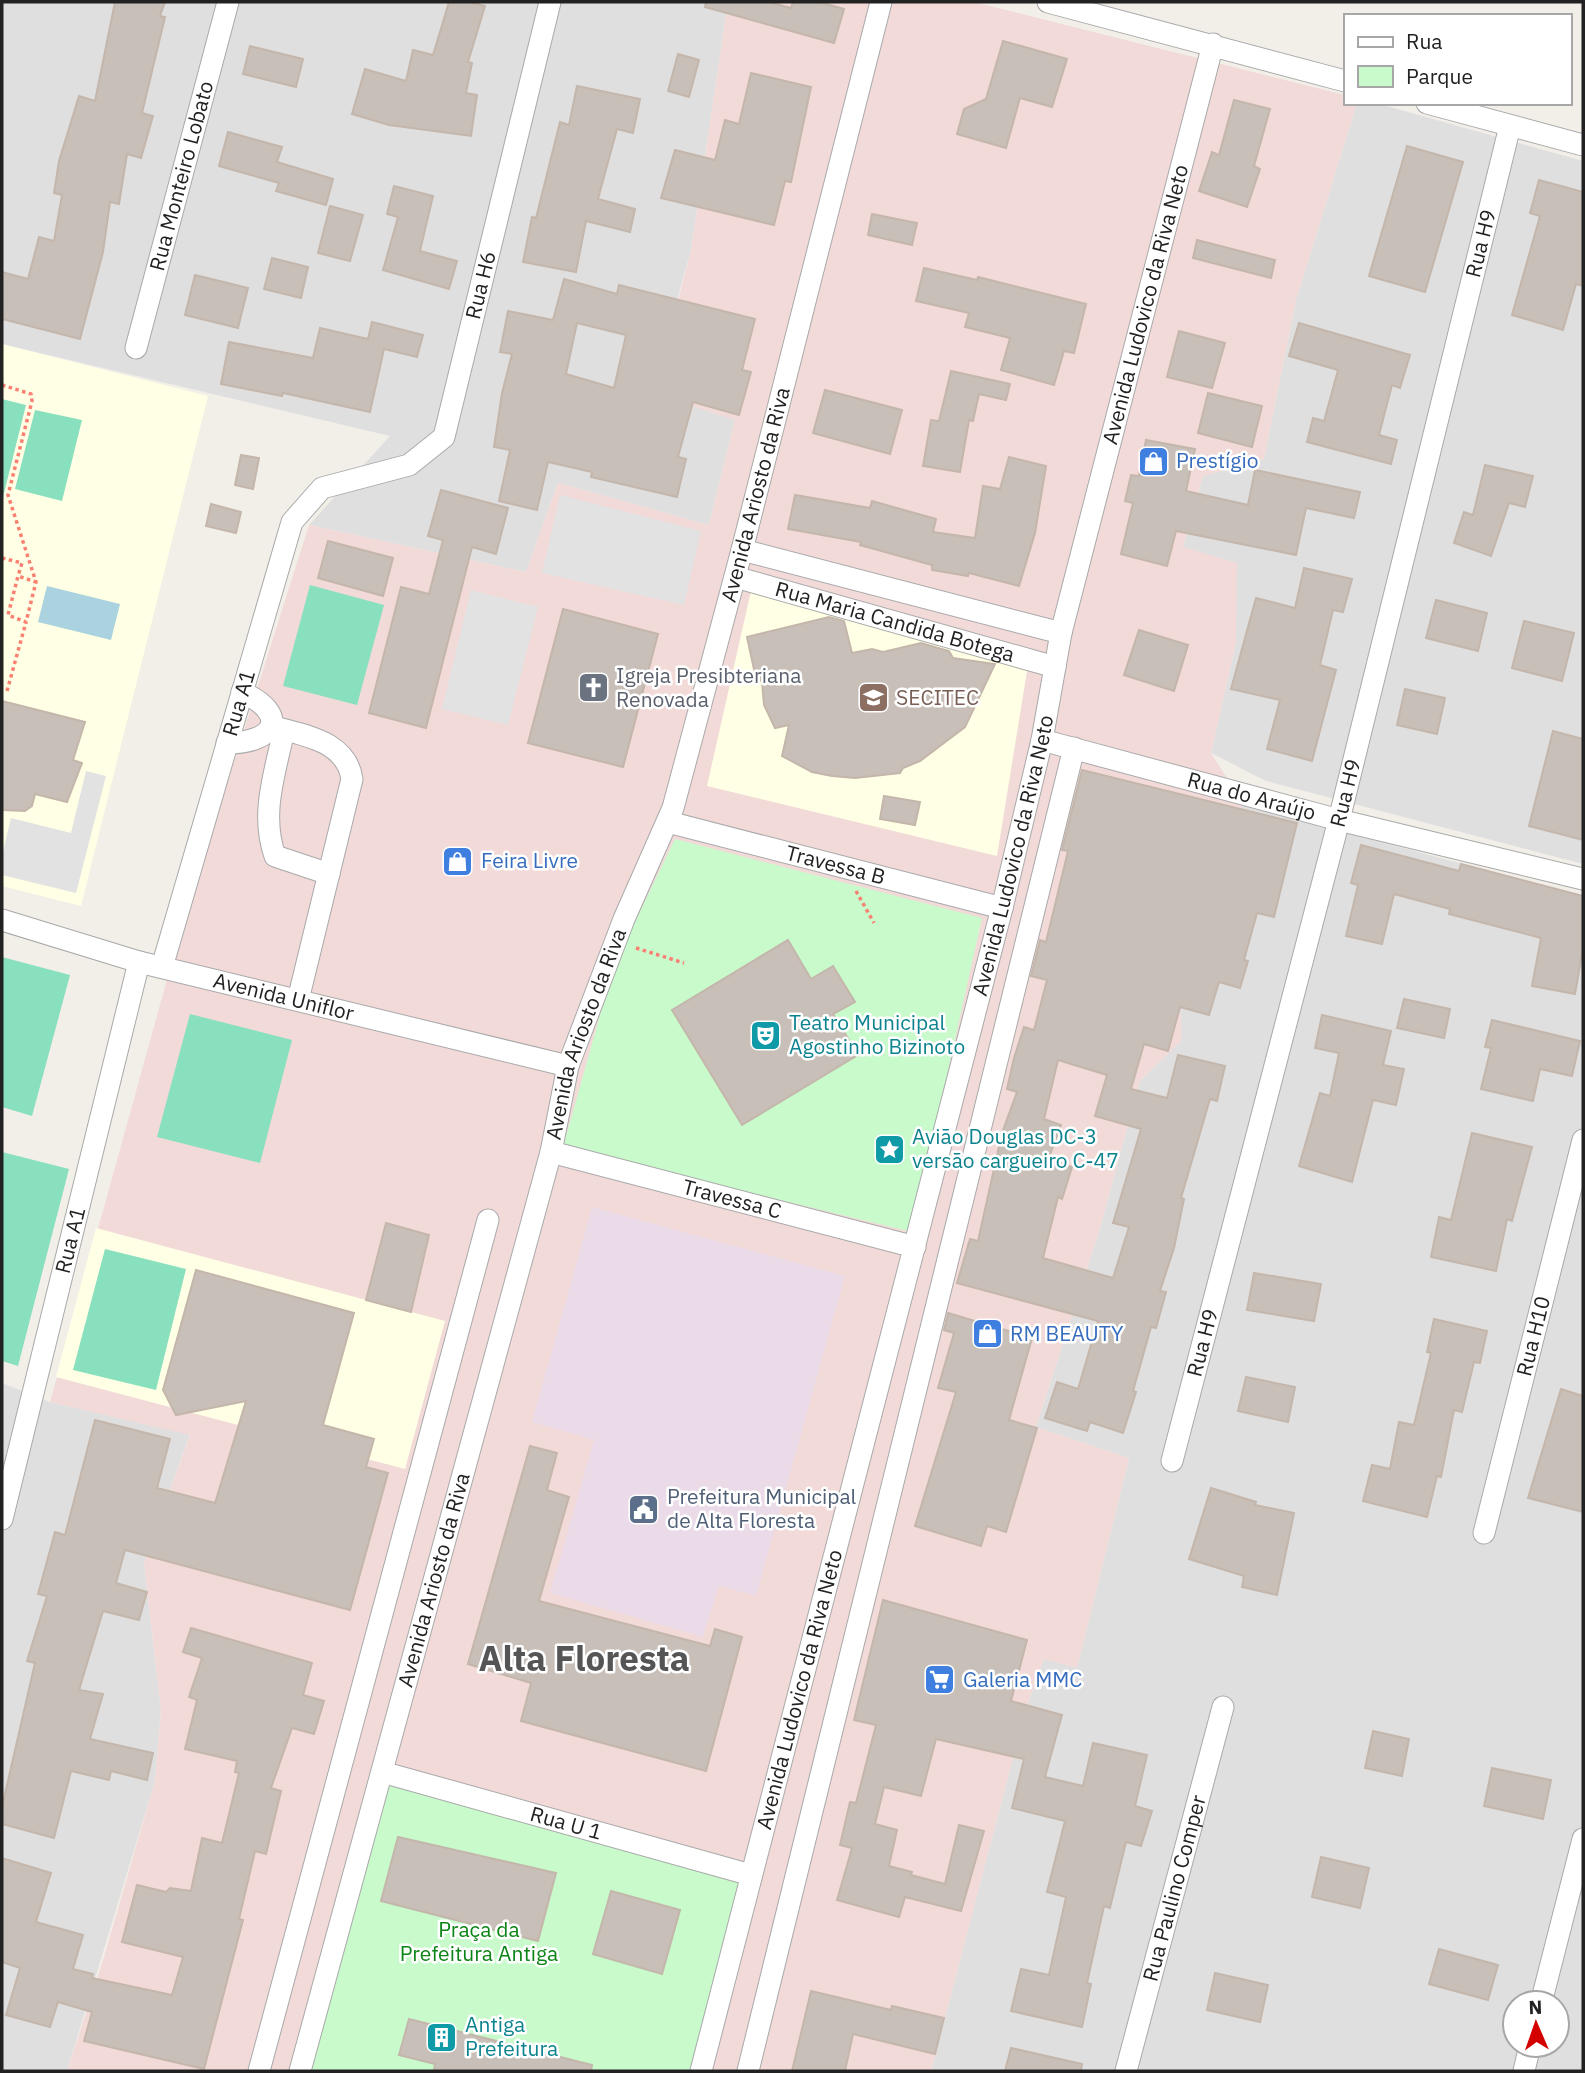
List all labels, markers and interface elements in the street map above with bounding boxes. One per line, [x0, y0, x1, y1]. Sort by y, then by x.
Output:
legend [1344, 14, 1571, 105]
text: Rua [1406, 27, 1443, 55]
text: Parque [1406, 62, 1473, 90]
street label: Rua Monteiro Lobato [142, 78, 219, 274]
street label: Avenida Ludovico da Riva Neto [1095, 161, 1194, 447]
street label: Rua H9 [1458, 207, 1502, 280]
street label: Rua H6 [458, 248, 502, 322]
street label: Avenida Ariosto da Riva [714, 384, 796, 605]
shop icon: Prestígio [1136, 444, 1170, 478]
place label: Prestígio [1176, 446, 1258, 474]
street label: Rua Maria Candida Botega [772, 574, 1018, 668]
place label: Igreja Presibteriana Renovada [616, 661, 801, 713]
street label: Rua A1 [215, 666, 261, 739]
church icon: Igreja Presibteriana Renovada [576, 671, 610, 705]
school or university icon: SECITEC [856, 681, 890, 715]
place label: SECITEC [896, 683, 979, 711]
street label: Avenida Ludovico da Riva Neto [965, 713, 1059, 999]
street label: Rua H9 [1323, 756, 1366, 830]
street label: Rua do Araújo [1185, 765, 1319, 826]
street label: Travessa B [783, 838, 889, 890]
shop icon: Feira Livre [441, 844, 475, 878]
place label: Feira Livre [481, 846, 578, 874]
street label: Avenida Ariosto da Riva [539, 924, 632, 1142]
street label: Avenida Uniflor [211, 966, 357, 1027]
place label: Teatro Municipal Agostinho Bizinoto [789, 1008, 965, 1060]
theatre icon: Teatro Municipal Agostinho Bizinoto [749, 1018, 783, 1052]
place label: Avião Douglas DC-3 versão cargueiro C-47 [912, 1122, 1119, 1174]
place icon: Avião Douglas DC-3 versão cargueiro C-47 [872, 1132, 906, 1166]
street label: Travessa C [680, 1172, 785, 1225]
street label: Rua A1 [48, 1204, 91, 1276]
street label: Rua H10 [1509, 1293, 1556, 1379]
street label: Rua H9 [1180, 1306, 1224, 1380]
shop icon: RM BEAUTY [970, 1317, 1004, 1351]
place label: RM BEAUTY [1010, 1319, 1124, 1347]
street label: Avenida Ariosto da Riva [391, 1469, 476, 1690]
place label: Prefeitura Municipal de Alta Floresta [667, 1482, 857, 1534]
public building icon: Prefeitura Municipal de Alta Floresta [627, 1492, 661, 1526]
street label: Avenida Ludovico da Riva Neto [749, 1546, 848, 1832]
district label: Alta Floresta [478, 1635, 690, 1681]
supermarket icon: Galeria MMC [923, 1663, 957, 1697]
place label: Galeria MMC [963, 1665, 1082, 1693]
street label: Rua Paulino Comper [1136, 1792, 1212, 1984]
street label: Rua U 1 [527, 1799, 605, 1846]
park label: Praça da Prefeitura Antiga [400, 1915, 558, 1967]
north arrow [1501, 1989, 1571, 2059]
text: N [1528, 1995, 1543, 2019]
place label: Antiga Prefeitura [465, 2010, 558, 2062]
building icon: Antiga Prefeitura [425, 2020, 459, 2054]

